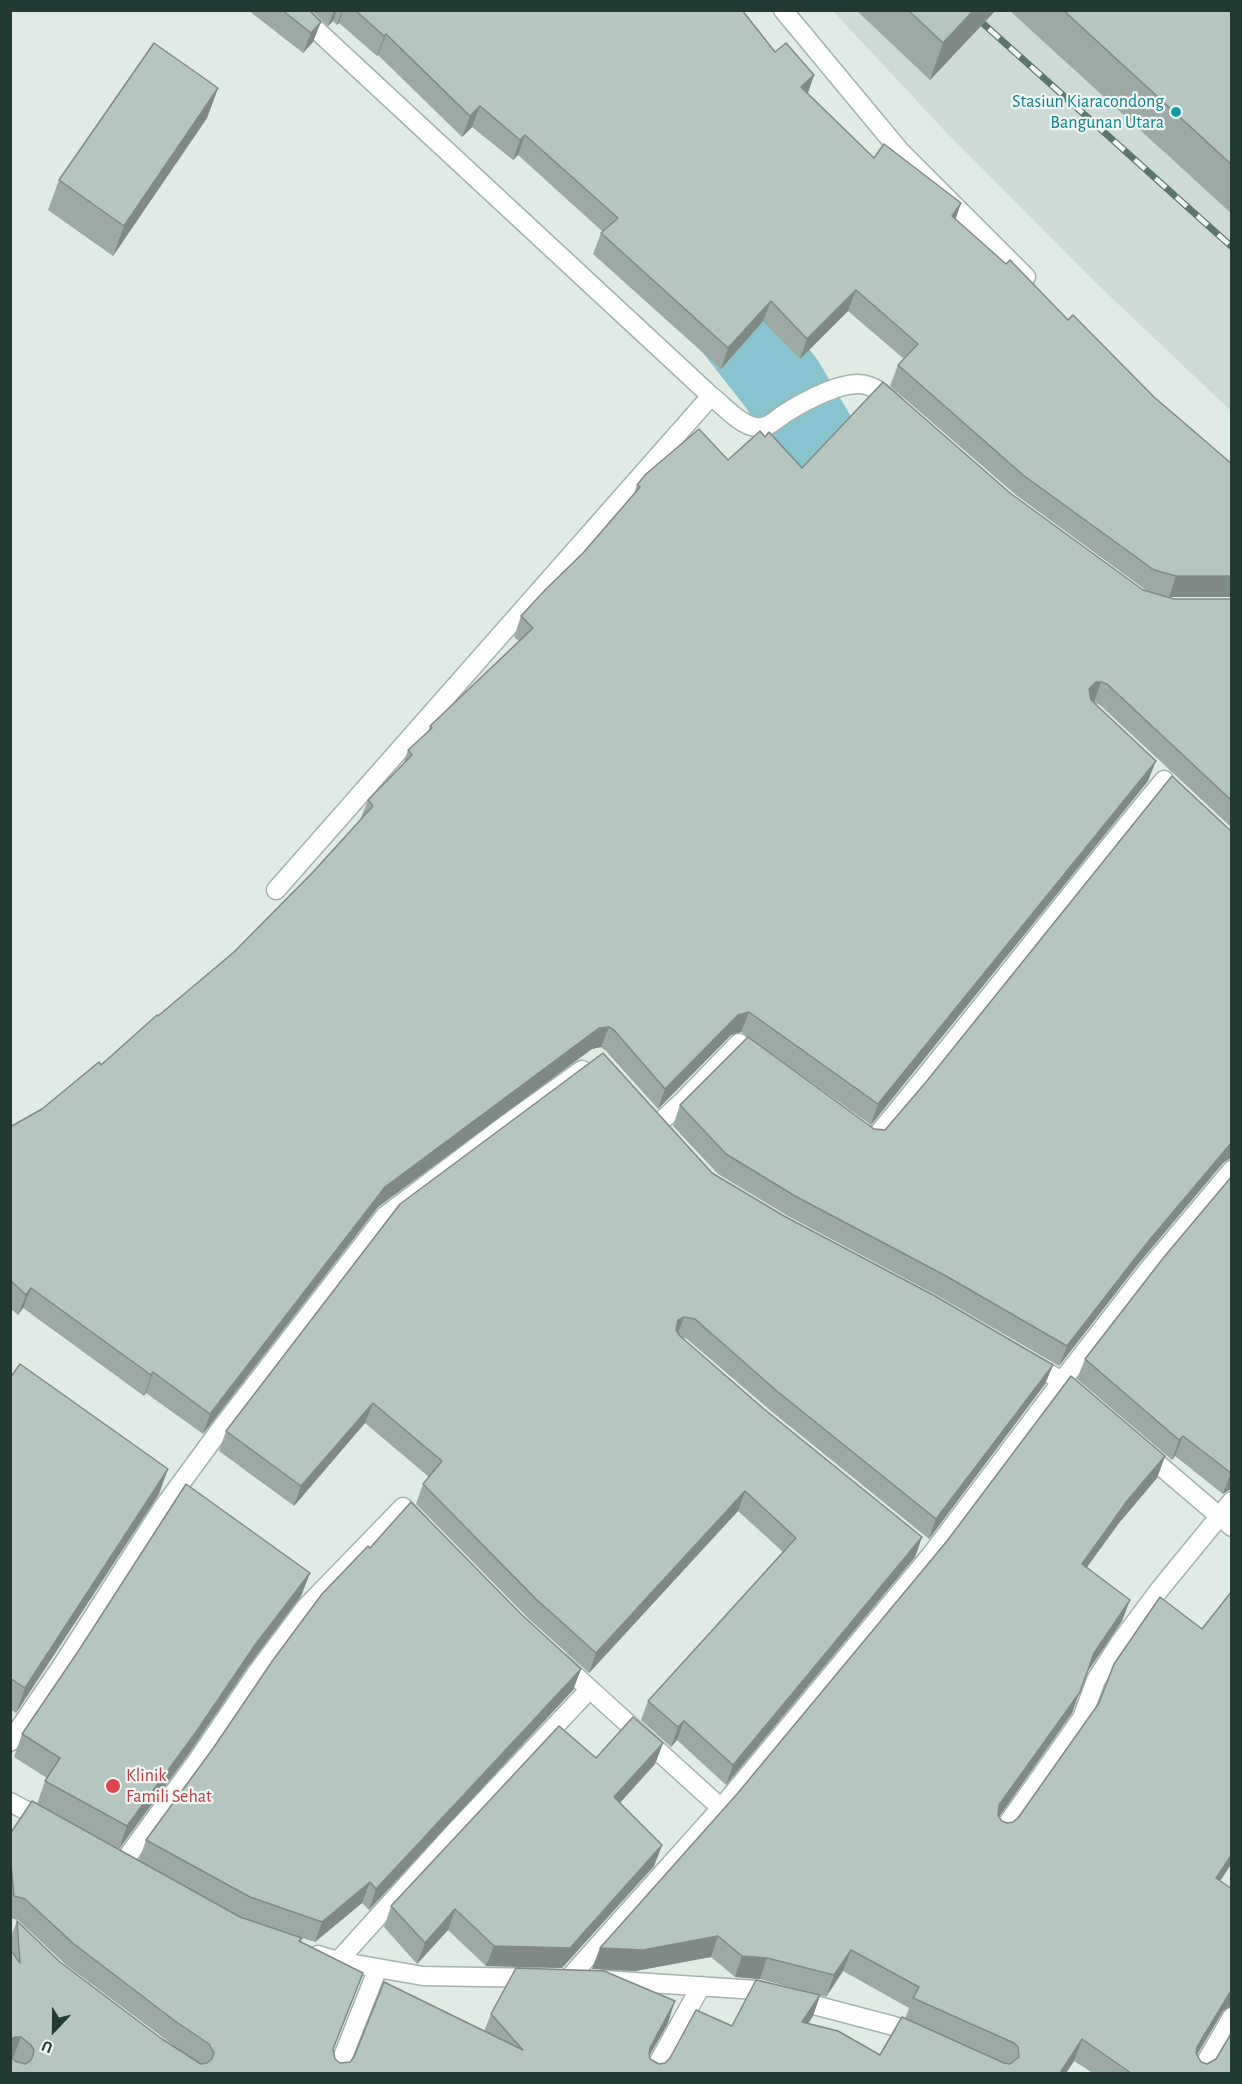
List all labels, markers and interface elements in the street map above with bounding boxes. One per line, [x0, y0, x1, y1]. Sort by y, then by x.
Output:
place label: Stasiun Kiaracondong Bangunan Utara [1012, 91, 1164, 134]
marker: Stasiun Kiaracondong Bangunan Utara [1169, 105, 1183, 119]
place label: Klinik Famili Sehat [126, 1765, 212, 1808]
marker: Klinik Famili Sehat [104, 1777, 122, 1795]
north arrow [24, 2000, 84, 2060]
text: U [40, 2037, 55, 2056]

